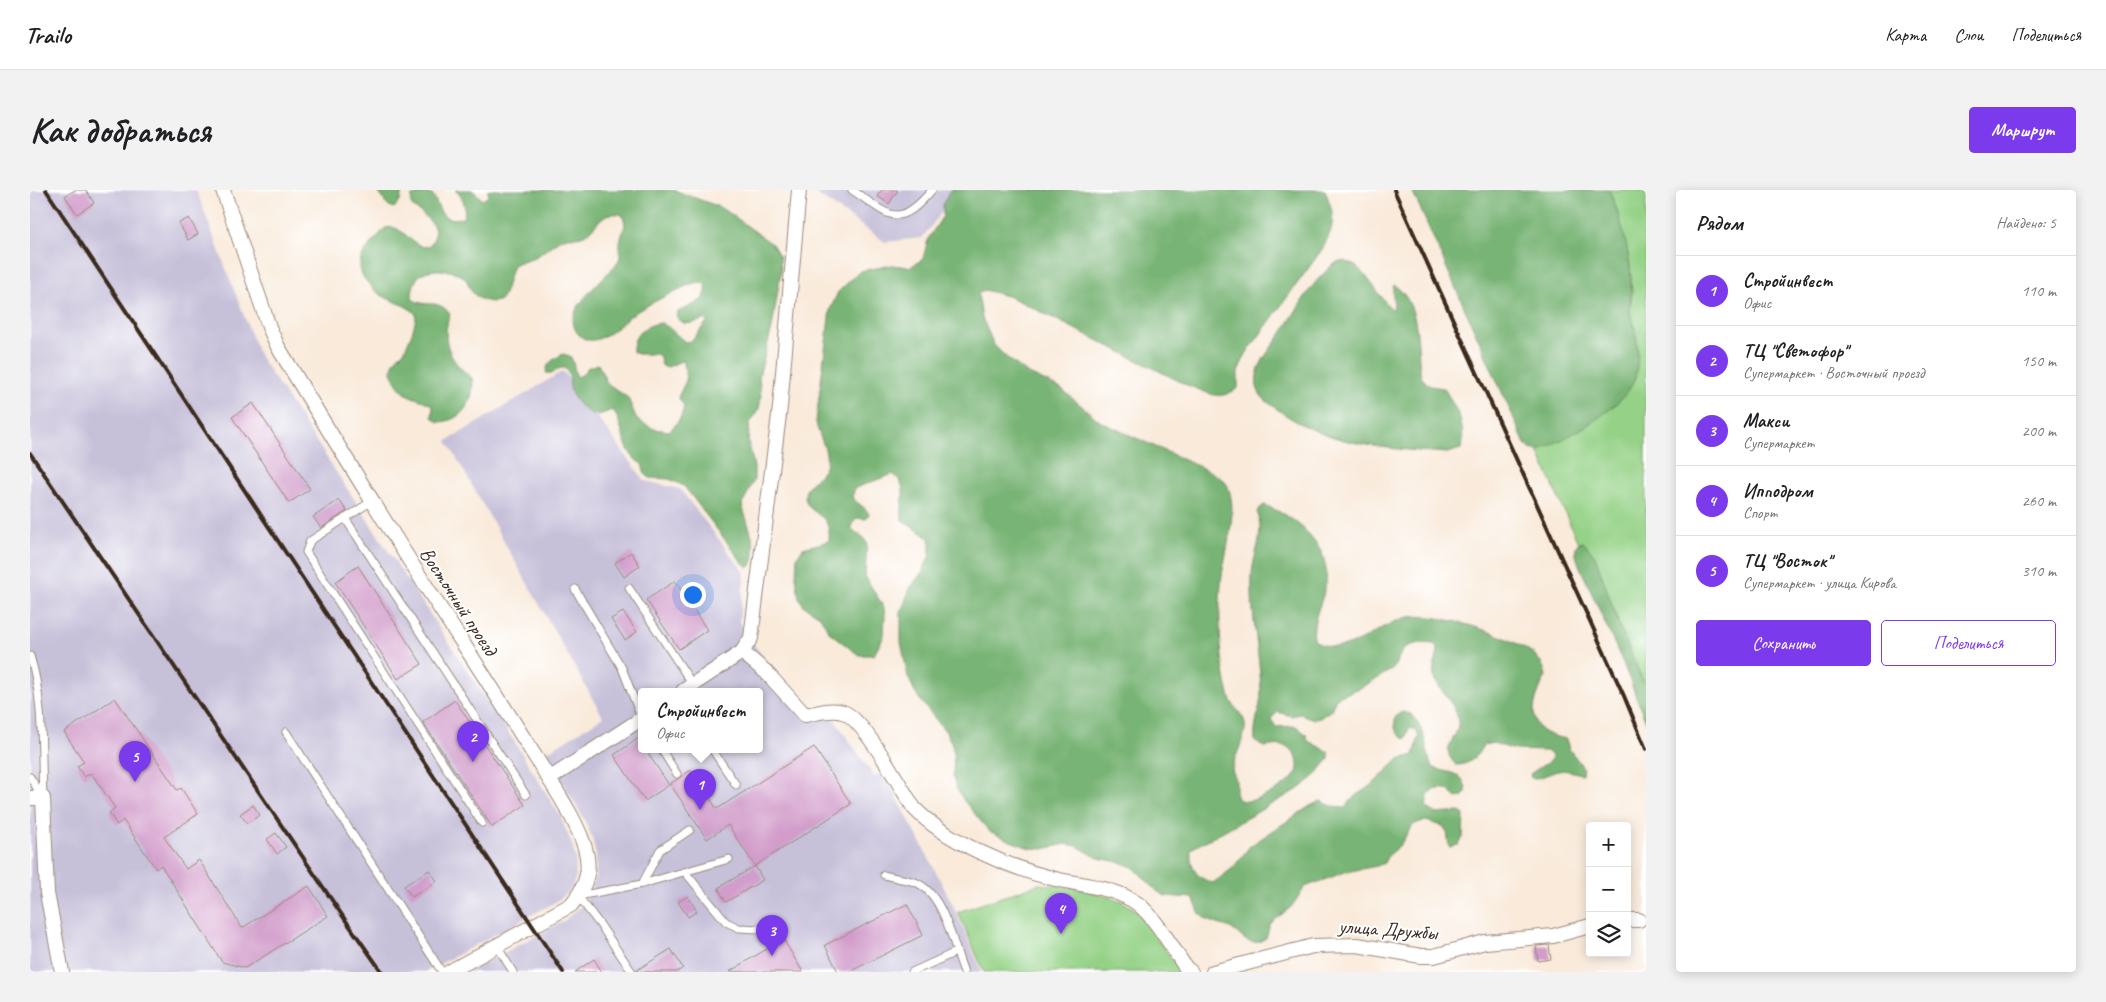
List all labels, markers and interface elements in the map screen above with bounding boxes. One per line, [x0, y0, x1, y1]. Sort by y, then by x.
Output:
text: Trailo [25, 20, 71, 50]
text: Карта [1885, 24, 1926, 46]
text: Слои [1954, 24, 1983, 46]
text: Поделиться [2011, 24, 2081, 46]
button: Маршрут [1969, 107, 2076, 153]
text: Как добраться [30, 108, 211, 153]
text: Рядом [1696, 210, 1743, 236]
text: Найдено: 5 [1996, 213, 2056, 233]
text: Стройинвест [1743, 269, 1832, 293]
text: 1 [1708, 281, 1716, 301]
text: 110 m [2022, 281, 2056, 301]
text: Офис [1743, 293, 1771, 313]
text: ТЦ "Светофор" [1743, 339, 1847, 363]
text: 2 [1708, 351, 1716, 371]
text: 150 m [2022, 351, 2056, 371]
text: Супермаркет · Восточный проезд [1743, 363, 1925, 383]
text: Макси [1743, 409, 1789, 433]
text: 3 [1708, 421, 1716, 441]
text: 200 m [2022, 421, 2056, 441]
text: Супермаркет [1743, 433, 1814, 453]
text: Ипподром [1743, 479, 1812, 503]
text: 4 [1708, 491, 1716, 511]
text: 260 m [2022, 491, 2056, 511]
text: Спорт [1743, 503, 1778, 523]
street label: Восточный проезд [414, 542, 504, 662]
text: ТЦ "Восток" [1743, 549, 1831, 573]
text: 5 [1709, 561, 1715, 581]
text: 310 m [2022, 561, 2056, 581]
text: Супермаркет · улица Кирова [1743, 573, 1896, 593]
your location [680, 582, 706, 608]
button: Сохранить [1696, 620, 1871, 666]
button: Поделиться [1881, 620, 2056, 666]
popup [638, 688, 763, 753]
text: Стройинвест [656, 699, 745, 723]
pin: 2 [457, 721, 489, 762]
text: Офис [656, 723, 684, 743]
pin: 5 [119, 741, 151, 782]
pin: 1 [684, 769, 716, 810]
map controls [1586, 822, 1631, 957]
button: + [1586, 822, 1631, 867]
button: − [1586, 867, 1631, 912]
pin: 4 [1045, 893, 1077, 934]
button: layers [1586, 912, 1631, 957]
street label: улица Дружбы [1337, 914, 1440, 946]
pin: 3 [756, 915, 788, 956]

